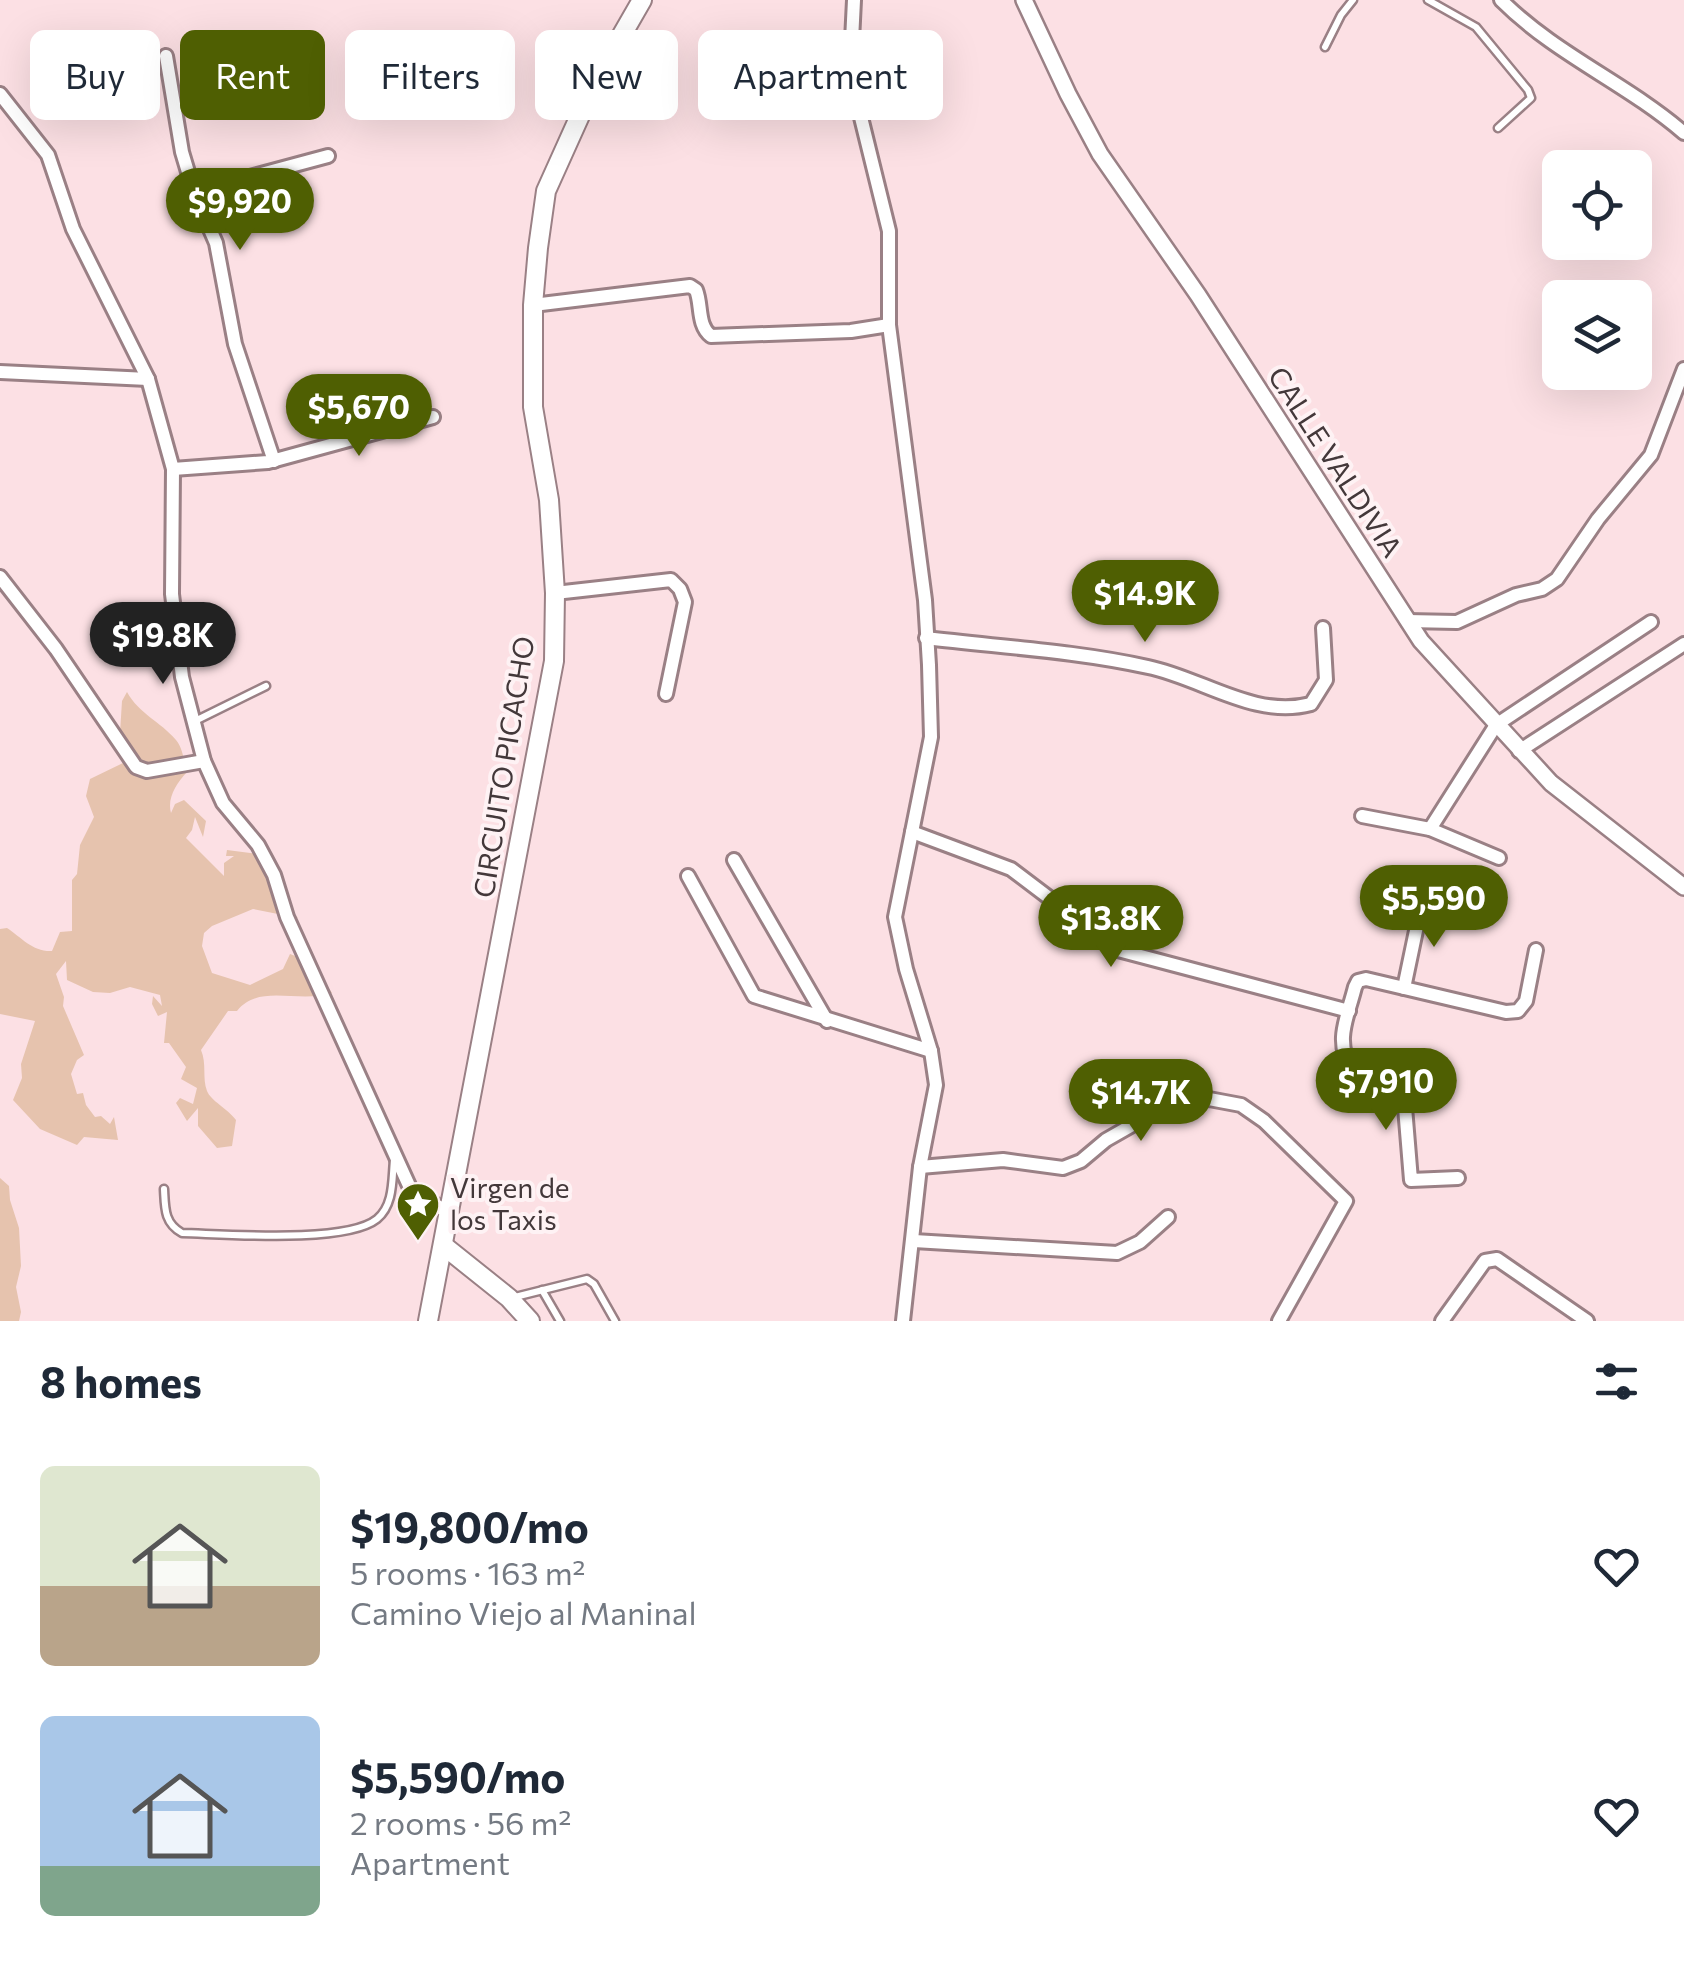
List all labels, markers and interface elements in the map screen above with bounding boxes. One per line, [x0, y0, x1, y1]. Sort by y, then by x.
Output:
chip: Buy [30, 30, 160, 120]
chip: Rent [180, 30, 325, 120]
chip: Filters [345, 30, 515, 120]
chip: New [535, 30, 678, 120]
chip: Apartment [698, 30, 943, 120]
map controls [1542, 150, 1652, 390]
button: locate [1542, 150, 1652, 260]
pin: $9,920 [159, 168, 321, 253]
text: $9,920 [188, 180, 292, 220]
button: layers [1542, 280, 1652, 390]
street label: CALLE VALDIVIA [1262, 360, 1410, 563]
pin: $5,670 [278, 374, 440, 459]
text: $5,670 [308, 386, 410, 426]
pin: $14.9K [1064, 560, 1226, 645]
text: $14.9K [1094, 572, 1196, 612]
pin: $19.8K [82, 602, 244, 687]
text: $19.8K [112, 614, 214, 654]
street label: CIRCUITO PICACHO [466, 634, 540, 900]
pin: $5,590 [1353, 865, 1515, 950]
text: $5,590 [1382, 877, 1486, 917]
pin: $13.8K [1030, 885, 1192, 970]
text: $13.8K [1060, 897, 1162, 937]
pin: $7,910 [1305, 1048, 1467, 1133]
pin: $14.7K [1060, 1059, 1222, 1144]
text: $7,910 [1338, 1060, 1434, 1100]
text: $14.7K [1091, 1071, 1191, 1111]
place label: Virgen de los Taxis [450, 1170, 570, 1236]
place icon: Virgen de los Taxis [395, 1181, 441, 1242]
icon: filters [1589, 1354, 1644, 1409]
text: 8 homes [40, 1355, 202, 1407]
text: $19,800/mo [350, 1500, 589, 1552]
icon: home [120, 1506, 240, 1626]
icon: heart [1589, 1539, 1644, 1594]
text: 5 rooms · 163 m² [350, 1552, 585, 1592]
text: Camino Viejo al Maninal [350, 1592, 697, 1632]
text: $5,590/mo [350, 1750, 565, 1802]
icon: home [120, 1756, 240, 1876]
icon: heart [1589, 1789, 1644, 1844]
text: 2 rooms · 56 m² [350, 1802, 571, 1842]
text: Apartment [350, 1842, 510, 1882]

